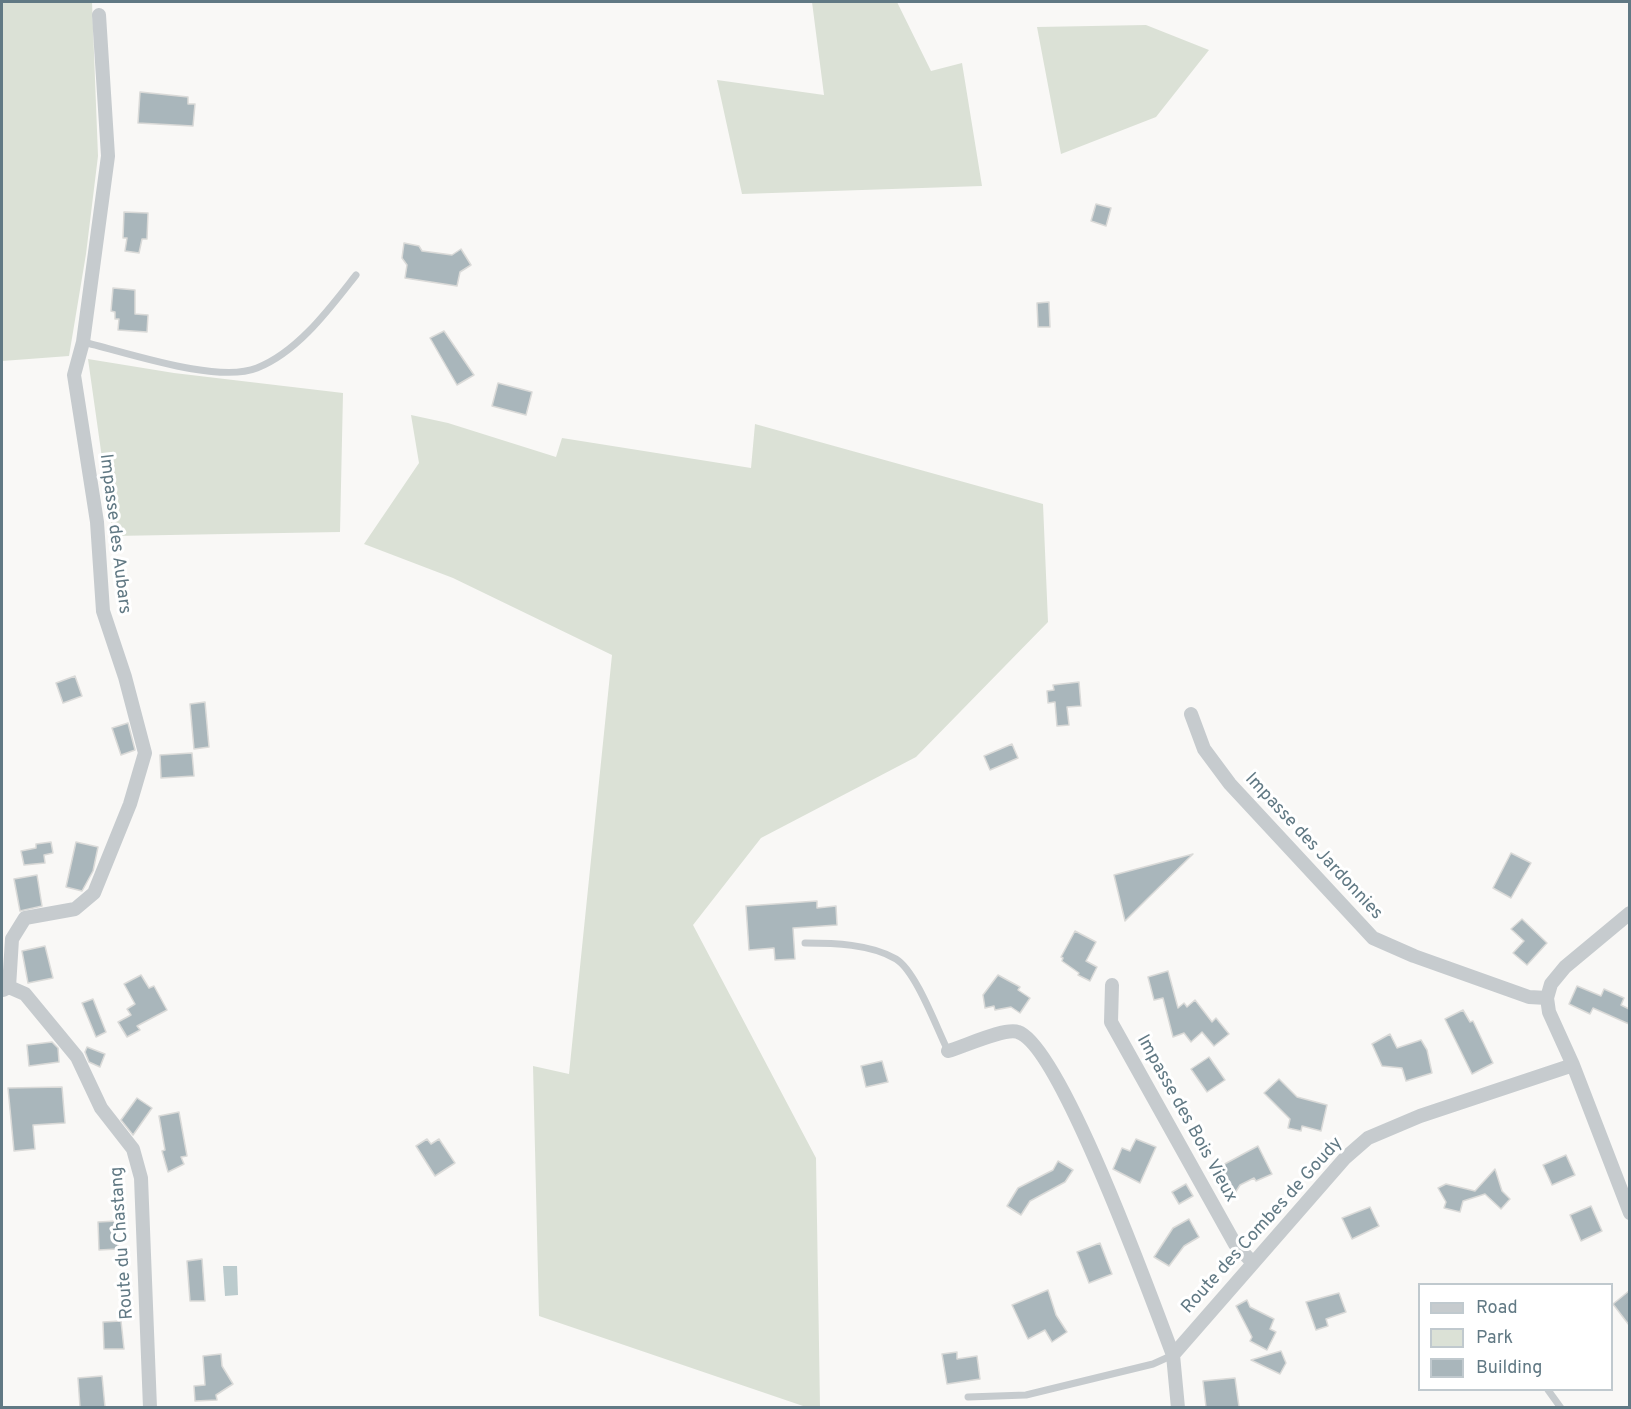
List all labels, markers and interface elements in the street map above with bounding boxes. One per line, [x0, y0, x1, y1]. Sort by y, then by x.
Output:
street label: Impasse des Aubars [93, 453, 135, 615]
street label: Impasse des Jardonnies [1239, 769, 1387, 925]
street label: Impasse des Bois Vieux [1131, 1031, 1241, 1207]
street label: Route des Combes de Goudy [1178, 1133, 1348, 1319]
street label: Route du Chastang [107, 1166, 139, 1320]
legend [1418, 1283, 1613, 1391]
text: Road [1476, 1297, 1518, 1320]
text: Park [1476, 1327, 1513, 1350]
text: Building [1476, 1357, 1542, 1380]

